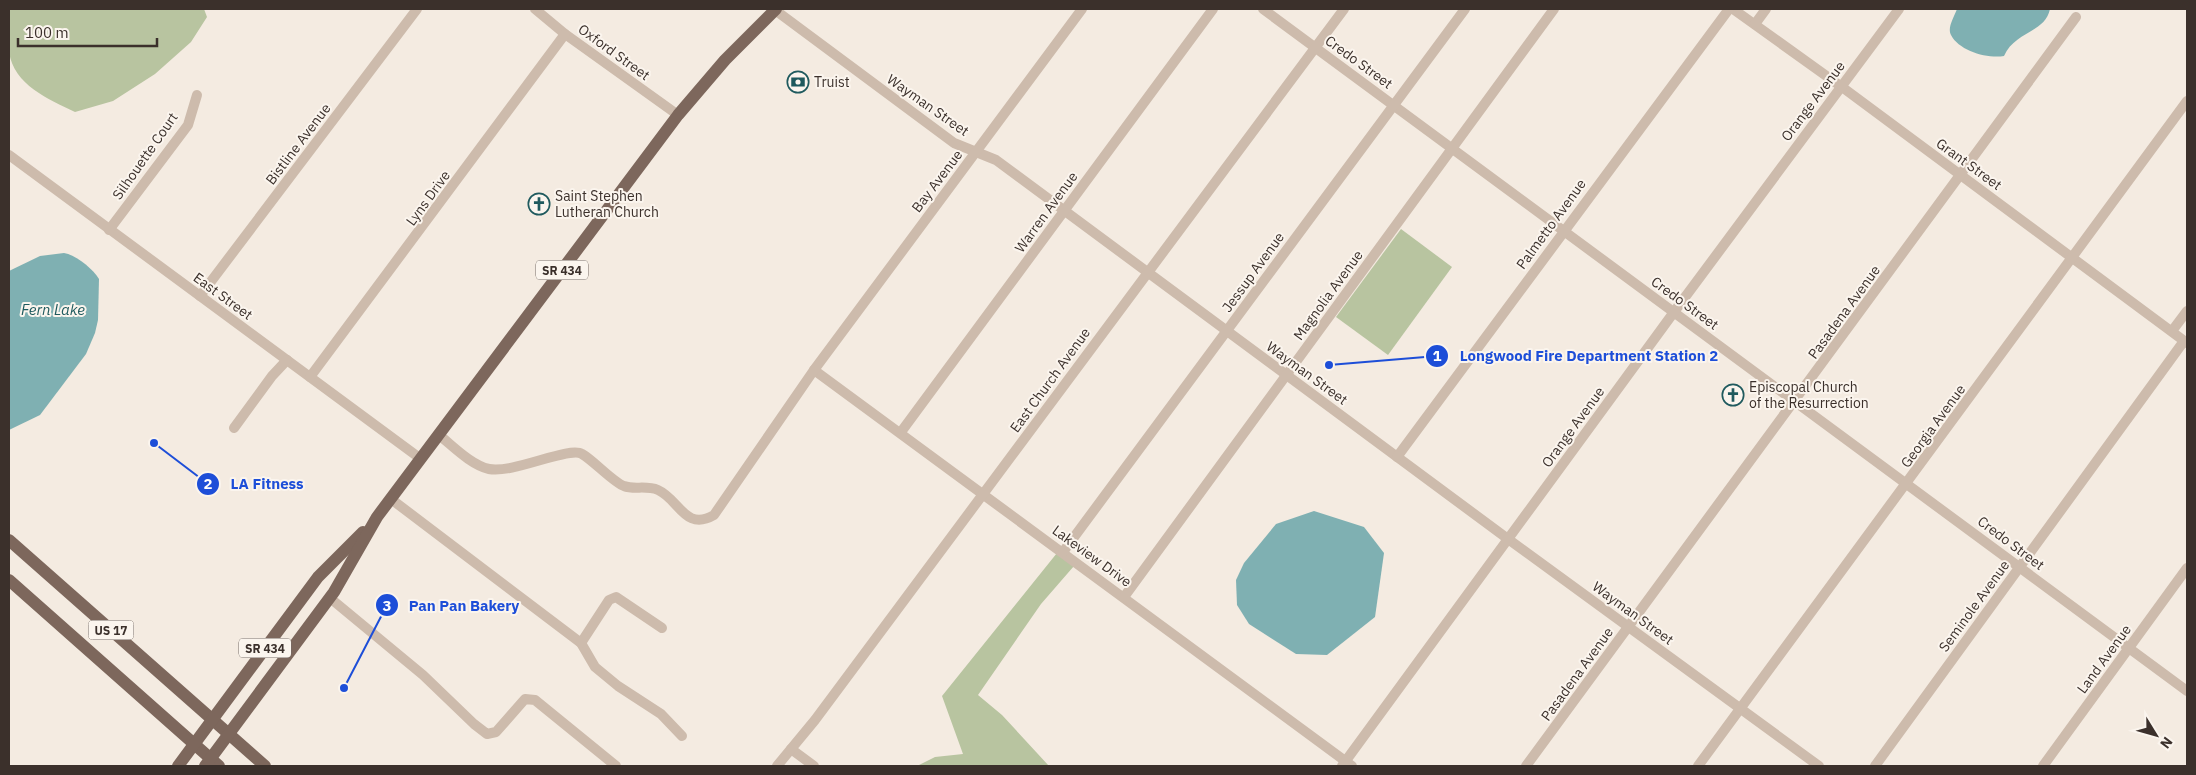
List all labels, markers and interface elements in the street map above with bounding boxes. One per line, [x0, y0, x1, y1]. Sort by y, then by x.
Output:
scale bar [18, 15, 156, 47]
street label: Oxford Street [575, 20, 653, 84]
text: 100 m [25, 23, 69, 42]
street label: Credo Street [1322, 31, 1396, 93]
street label: Orange Avenue [1777, 57, 1849, 145]
bank icon: Truist [786, 70, 810, 94]
street label: Wayman Street [883, 70, 973, 140]
place label: Truist [814, 73, 850, 91]
street label: Bistline Avenue [262, 99, 335, 188]
street label: Silhouette Court [108, 109, 182, 203]
street label: Grant Street [1933, 134, 2005, 194]
street label: Bay Avenue [908, 146, 967, 216]
street label: Lyns Drive [402, 167, 454, 229]
street label: Warren Avenue [1011, 168, 1082, 256]
street label: Palmetto Avenue [1512, 175, 1590, 273]
place label: Saint Stephen Lutheran Church [555, 187, 659, 221]
church icon: Saint Stephen Lutheran Church [527, 192, 551, 216]
street label: Jessup Avenue [1218, 228, 1288, 316]
street label: Magnolia Avenue [1289, 246, 1367, 344]
road number: SR 434 [536, 260, 588, 280]
street label: Pasadena Avenue [1804, 261, 1884, 362]
street label: East Street [190, 268, 256, 324]
street label: Credo Street [1648, 272, 1722, 334]
water label: Fern Lake [21, 300, 85, 319]
street label: East Church Avenue [1006, 324, 1094, 436]
street label: Wayman Street [1263, 337, 1351, 409]
callout: Longwood Fire Department Station 2 [1424, 341, 1728, 371]
text: 1 [1432, 346, 1442, 365]
text: Longwood Fire Department Station 2 [1460, 346, 1718, 365]
place label: Episcopal Church of the Resurrection [1749, 378, 1869, 412]
street label: Georgia Avenue [1897, 381, 1969, 471]
street label: Orange Avenue [1538, 383, 1609, 471]
church icon: Episcopal Church of the Resurrection [1721, 383, 1745, 407]
callout: LA Fitness [195, 469, 313, 499]
text: 2 [203, 474, 213, 493]
text: LA Fitness [230, 474, 304, 493]
street label: Credo Street [1974, 512, 2048, 574]
street label: Lakeview Drive [1049, 521, 1135, 591]
street label: Seminole Avenue [1935, 556, 2013, 655]
street label: Wayman Street [1589, 577, 1677, 649]
callout: Pan Pan Bakery [374, 590, 530, 620]
text: 3 [382, 596, 392, 615]
text: Pan Pan Bakery [409, 596, 519, 615]
road number: US 17 [88, 620, 134, 640]
street label: Land Avenue [2073, 621, 2135, 697]
street label: Pasadena Avenue [1537, 623, 1617, 724]
road number: SR 434 [239, 638, 291, 658]
north arrow [2131, 710, 2181, 760]
text: N [2156, 733, 2177, 752]

